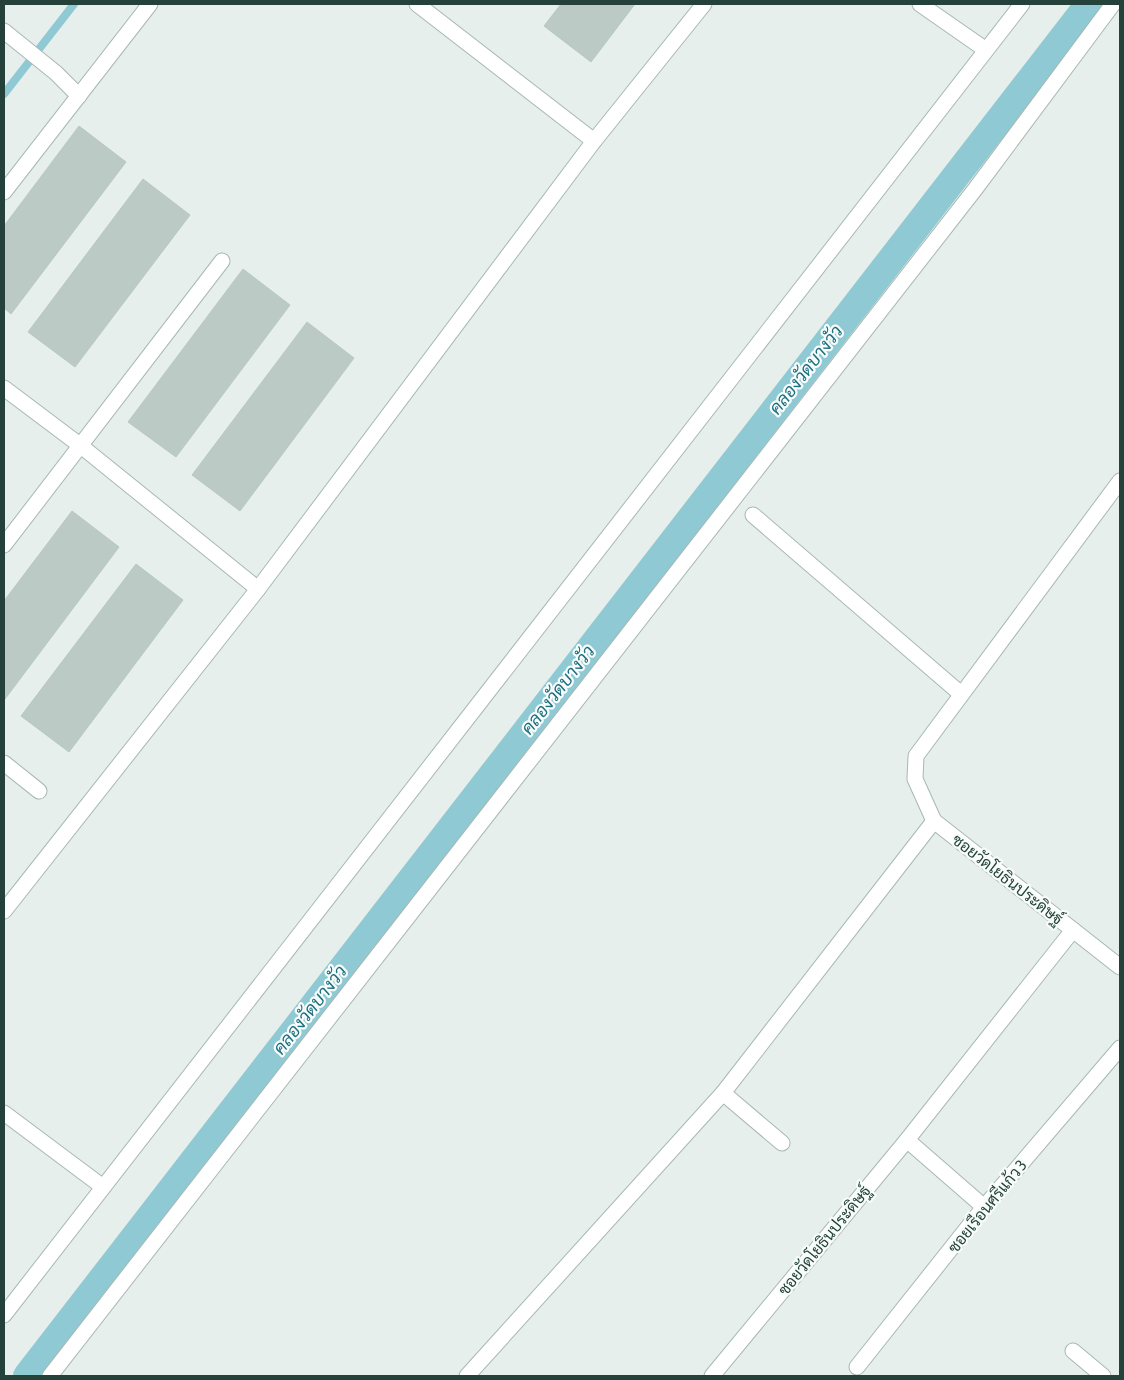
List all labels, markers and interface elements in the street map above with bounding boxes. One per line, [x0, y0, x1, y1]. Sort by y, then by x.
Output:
water label: คลองวัดบางวัว [764, 321, 847, 418]
water label: คลองวัดบางวัว [516, 641, 599, 738]
street label: ซอยวัดโยธินประดิษฐ์ [948, 828, 1069, 929]
water label: คลองวัดบางวัว [268, 961, 351, 1058]
street label: ซอยเรือนศรีแก้ว 3 [942, 1155, 1030, 1256]
street label: ซอยวัดโยธินประดิษฐ์ [772, 1180, 875, 1300]

